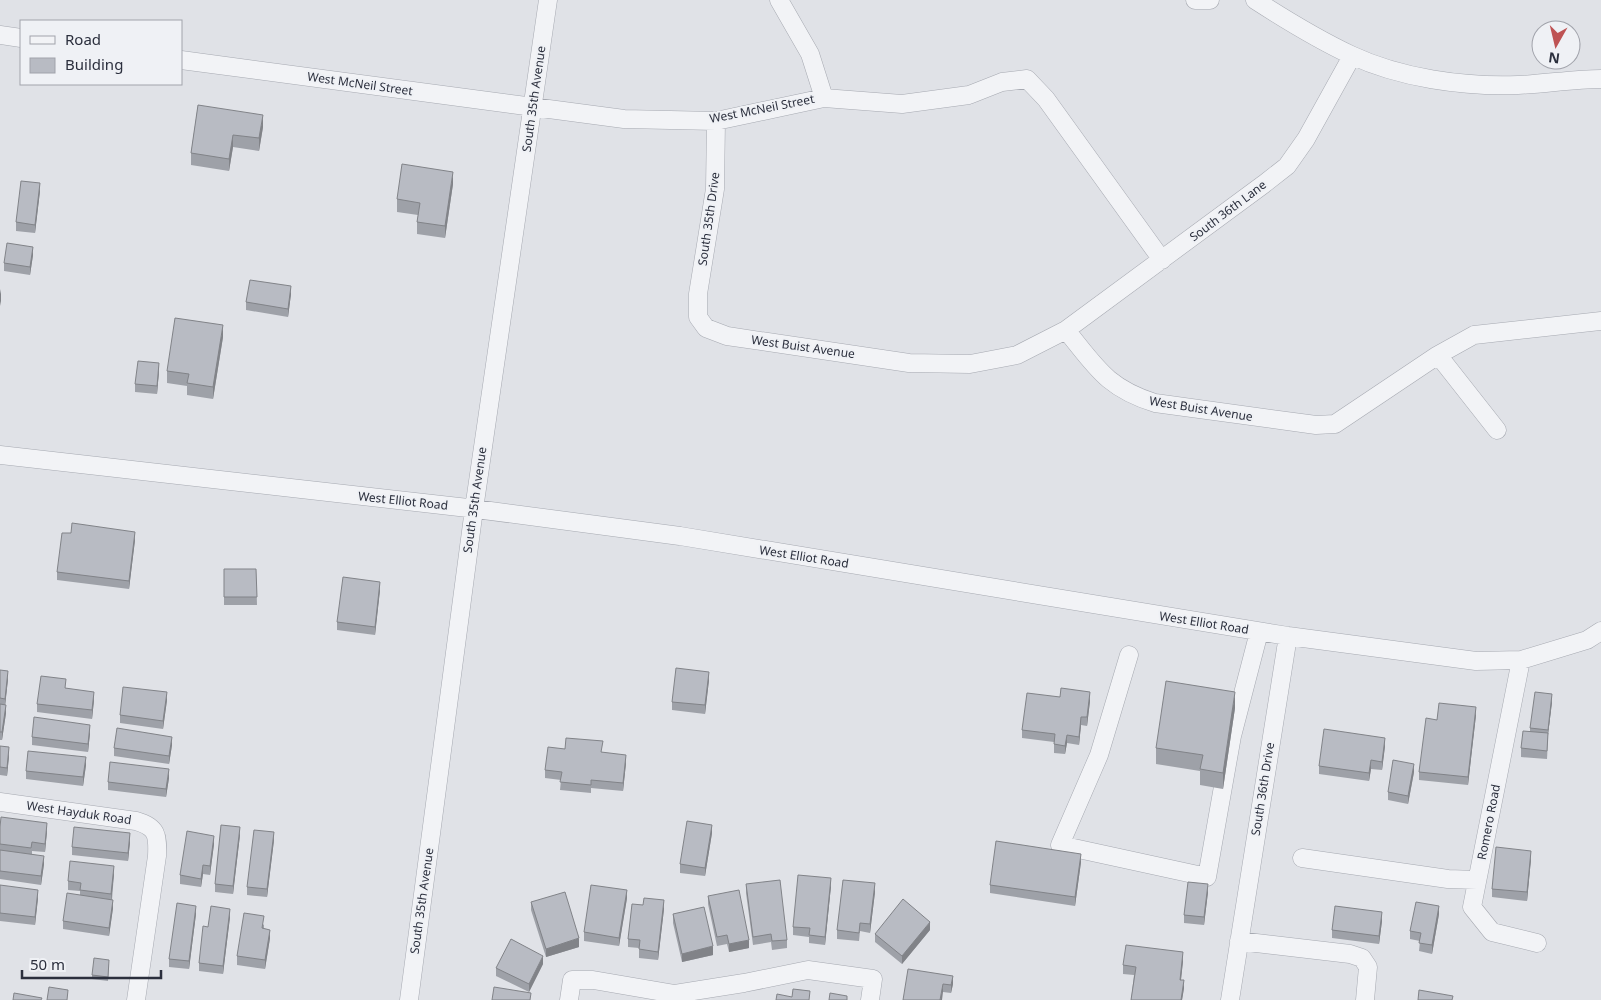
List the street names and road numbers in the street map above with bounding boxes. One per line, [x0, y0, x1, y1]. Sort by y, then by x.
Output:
street label: South 35th Avenue [518, 45, 549, 153]
street label: West McNeil Street [306, 68, 415, 99]
street label: West McNeil Street [708, 90, 816, 127]
street label: South 35th Drive [694, 171, 724, 267]
street label: South 36th Lane [1186, 176, 1270, 245]
street label: West Buist Avenue [750, 331, 856, 362]
street label: West Buist Avenue [1148, 392, 1254, 425]
street label: South 35th Avenue [459, 446, 490, 554]
street label: West Elliot Road [357, 487, 449, 514]
street label: West Elliot Road [758, 541, 850, 572]
street label: West Elliot Road [1158, 607, 1250, 638]
street label: South 36th Drive [1247, 741, 1278, 837]
street label: Romero Road [1473, 783, 1504, 861]
street label: West Hayduk Road [26, 797, 133, 828]
street label: South 35th Avenue [406, 847, 437, 955]

